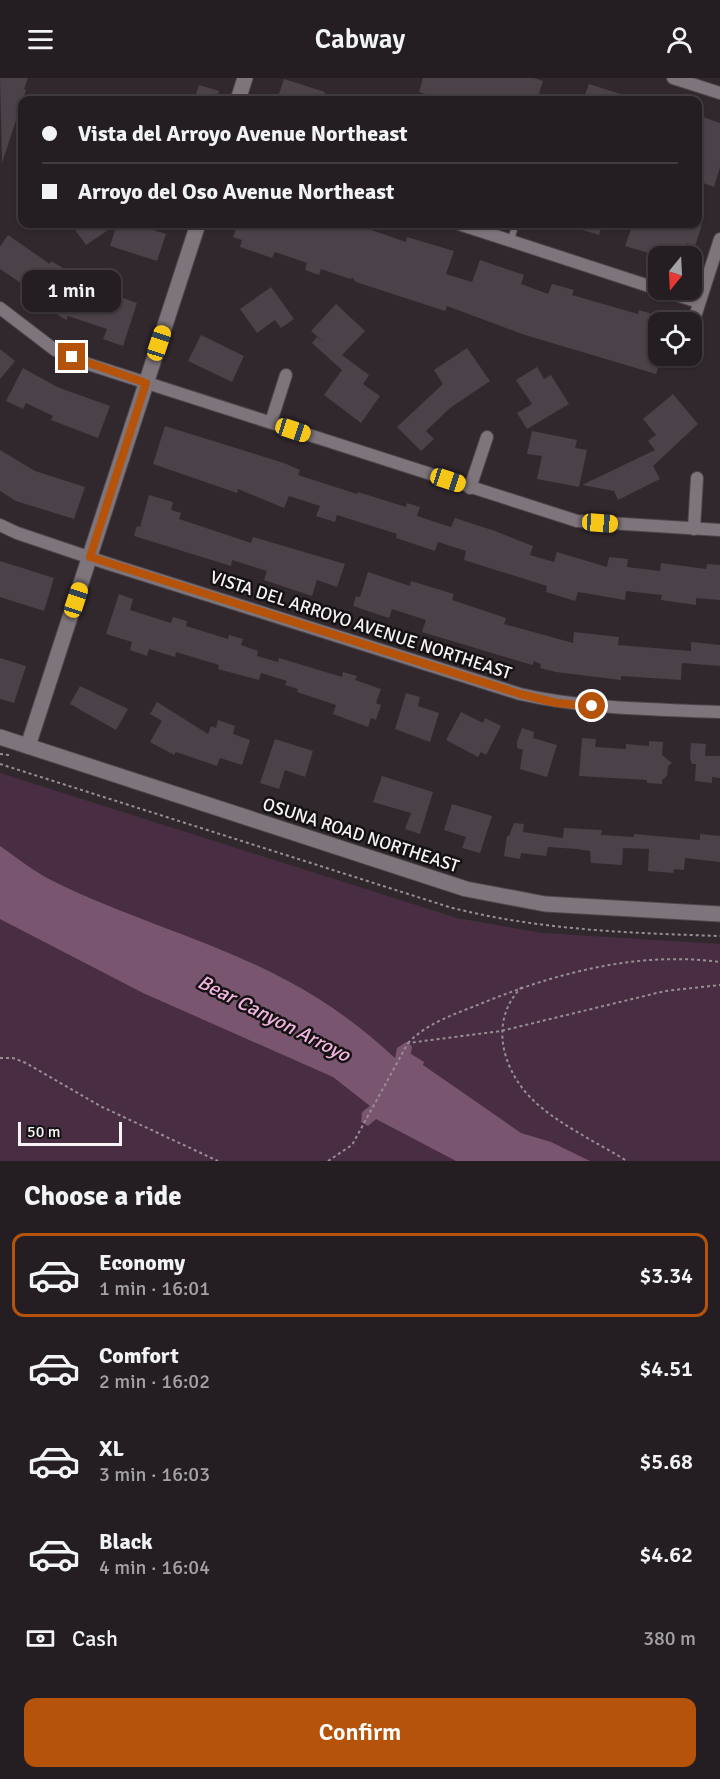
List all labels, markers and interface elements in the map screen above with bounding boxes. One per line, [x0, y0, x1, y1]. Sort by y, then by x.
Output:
icon: menu [24, 23, 57, 56]
text: Cabway [315, 23, 405, 56]
icon: person [663, 23, 696, 56]
text: Vista del Arroyo Avenue Northeast [78, 120, 407, 147]
text: Arroyo del Oso Avenue Northeast [78, 178, 394, 205]
north arrow [648, 246, 702, 300]
map controls [648, 246, 702, 366]
callout: 1 min [22, 270, 122, 312]
text: 1 min [48, 278, 95, 303]
button: locate [648, 312, 702, 366]
car [145, 323, 173, 363]
route end [58, 343, 85, 370]
car [273, 416, 313, 444]
car [428, 466, 468, 494]
car [581, 513, 619, 533]
street label: VISTA DEL ARROYO AVENUE NORTHEAST [208, 566, 515, 684]
car [62, 580, 90, 620]
route start [578, 692, 605, 719]
street label: OSUNA ROAD NORTHEAST [260, 793, 462, 877]
water label: Bear Canyon Arroyo [193, 969, 356, 1068]
scale bar [18, 1119, 122, 1146]
text: 50 m [27, 1122, 61, 1142]
text: Choose a ride [24, 1180, 182, 1213]
icon: car [27, 1248, 81, 1302]
text: Economy [99, 1249, 185, 1276]
text: $3.34 [639, 1262, 693, 1289]
text: 1 min · 16:01 [99, 1276, 210, 1301]
icon: car [27, 1341, 81, 1395]
text: Comfort [99, 1342, 179, 1369]
text: $4.51 [639, 1355, 693, 1382]
text: 2 min · 16:02 [99, 1369, 210, 1394]
icon: car [27, 1434, 81, 1488]
text: XL [99, 1435, 124, 1462]
text: $5.68 [639, 1448, 693, 1475]
text: 3 min · 16:03 [99, 1462, 210, 1487]
icon: car [27, 1527, 81, 1581]
text: Black [99, 1528, 153, 1555]
text: $4.62 [639, 1541, 693, 1568]
text: 4 min · 16:04 [99, 1555, 210, 1580]
icon: cash [24, 1622, 57, 1655]
text: Cash [72, 1625, 118, 1652]
text: 380 m [643, 1626, 696, 1651]
button: Confirm [24, 1698, 696, 1767]

